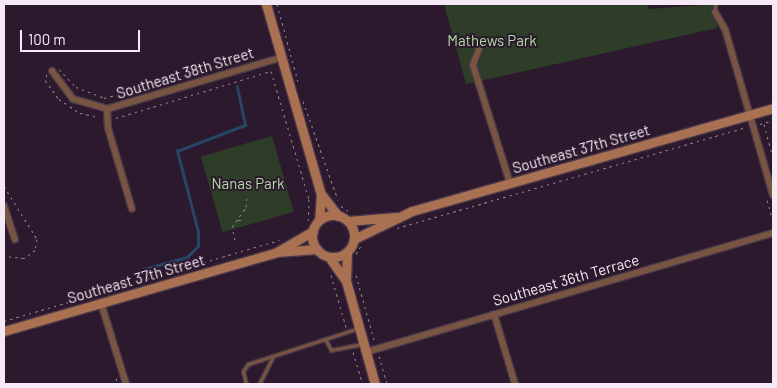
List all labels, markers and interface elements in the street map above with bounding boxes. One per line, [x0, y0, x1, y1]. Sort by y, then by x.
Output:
scale bar [22, 20, 142, 52]
text: 100 m [28, 30, 66, 48]
park label: Mathews Park [447, 32, 537, 50]
street label: Southeast 38th Street [114, 44, 256, 102]
street label: Southeast 37th Street [510, 121, 652, 177]
park label: Nanas Park [211, 175, 285, 193]
street label: Southeast 36th Terrace [491, 250, 641, 310]
street label: Southeast 37th Street [65, 251, 207, 307]

